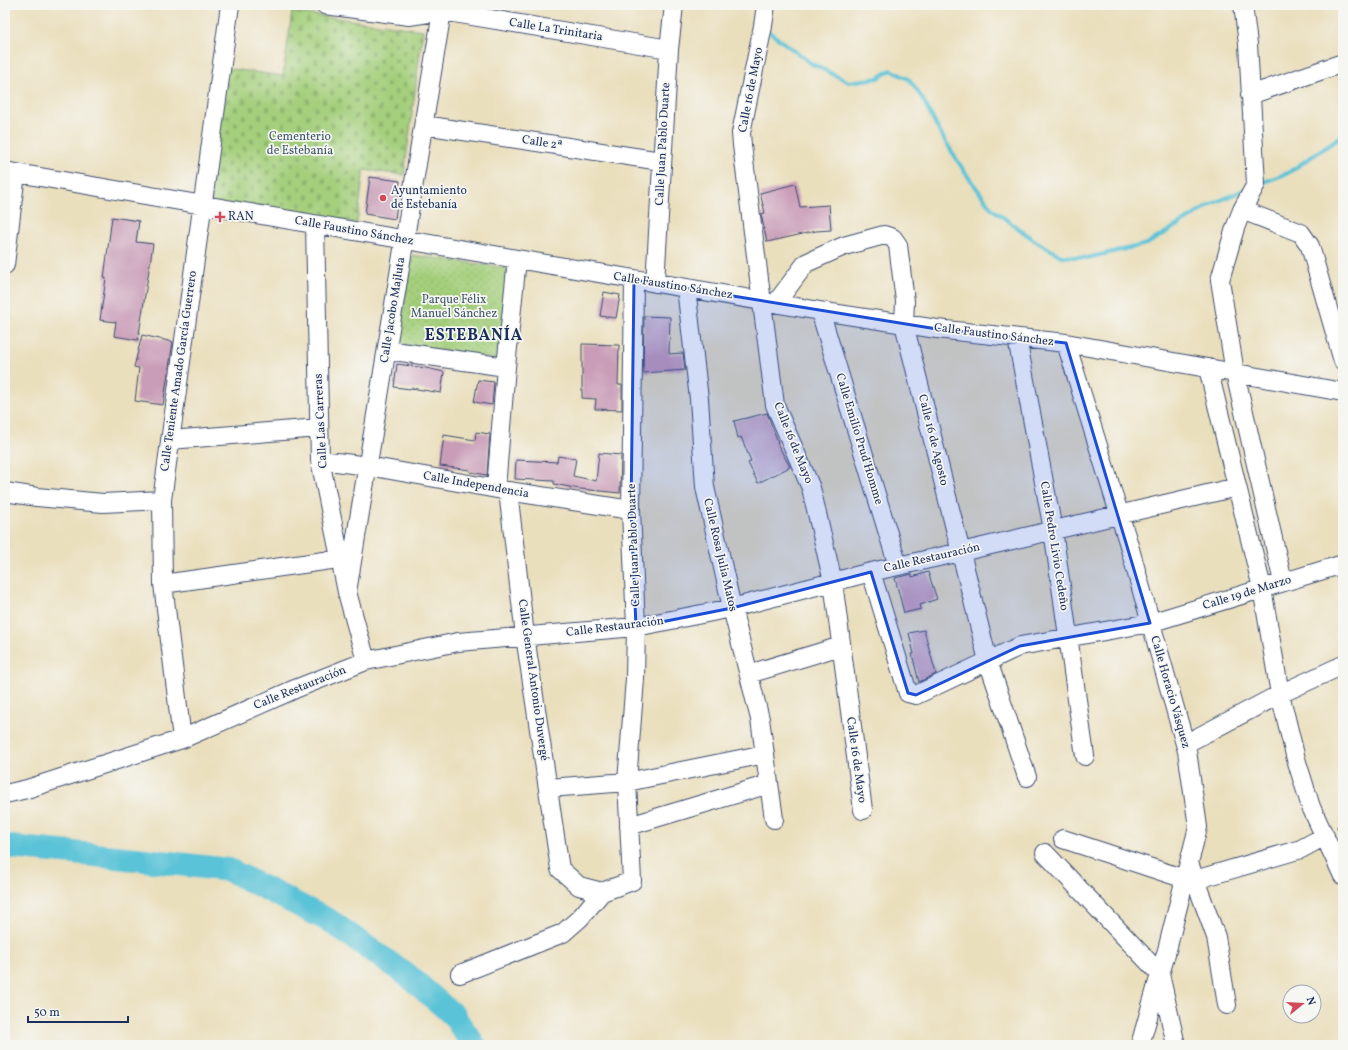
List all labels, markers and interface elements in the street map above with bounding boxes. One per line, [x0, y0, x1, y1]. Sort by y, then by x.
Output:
street label: Calle La Trinitaria [508, 15, 604, 45]
street label: Calle 16 de Mayo [735, 46, 767, 134]
street label: Calle Juan Pablo Duarte [652, 82, 674, 206]
park label: Cementerio de Estebanía [267, 129, 333, 159]
street label: Calle 2ª [521, 132, 563, 154]
place label: Ayuntamiento de Estebanía [391, 183, 467, 213]
marker: Ayuntamiento de Estebanía [378, 193, 388, 203]
place label: RAN [228, 209, 254, 225]
marker: RAN [215, 212, 225, 222]
street label: Calle Faustino Sánchez [293, 213, 415, 249]
street label: Calle Jacobo Majluta [377, 256, 409, 364]
street label: Calle Faustino Sánchez [612, 269, 734, 303]
street label: Calle Teniente Amado García Guerrero [157, 270, 201, 472]
park label: Parque Félix Manuel Sánchez [411, 292, 497, 322]
street label: Calle Faustino Sánchez [933, 320, 1055, 350]
district label: ESTEBANÍA [425, 325, 523, 347]
street label: Calle Emilio Prud'Homme [831, 371, 887, 507]
street label: Calle Las Carreras [311, 373, 331, 469]
street label: Calle 16 de Agosto [914, 393, 952, 487]
street label: Calle 16 de Mayo [769, 400, 817, 486]
street label: Calle Independencia [422, 468, 530, 502]
street label: Calle Pedro Livio Cedeño [1036, 480, 1072, 612]
street label: Calle Juan Pablo Duarte [624, 483, 644, 607]
street label: Calle Rosa Julia Matos [699, 497, 741, 613]
street label: Calle Restauración [882, 539, 982, 577]
street label: Calle 19 de Marzo [1201, 572, 1293, 614]
street label: Calle General Antonio Duvergé [514, 598, 552, 762]
street label: Calle Restauración [565, 613, 665, 641]
street label: Calle Horacio Vásquez [1146, 634, 1194, 750]
street label: Calle Restauración [251, 662, 349, 714]
street label: Calle 16 de Mayo [842, 716, 870, 804]
north arrow [1282, 984, 1322, 1024]
text: N [1302, 995, 1318, 1007]
scale bar [28, 998, 128, 1024]
text: 50 m [34, 1005, 60, 1021]

